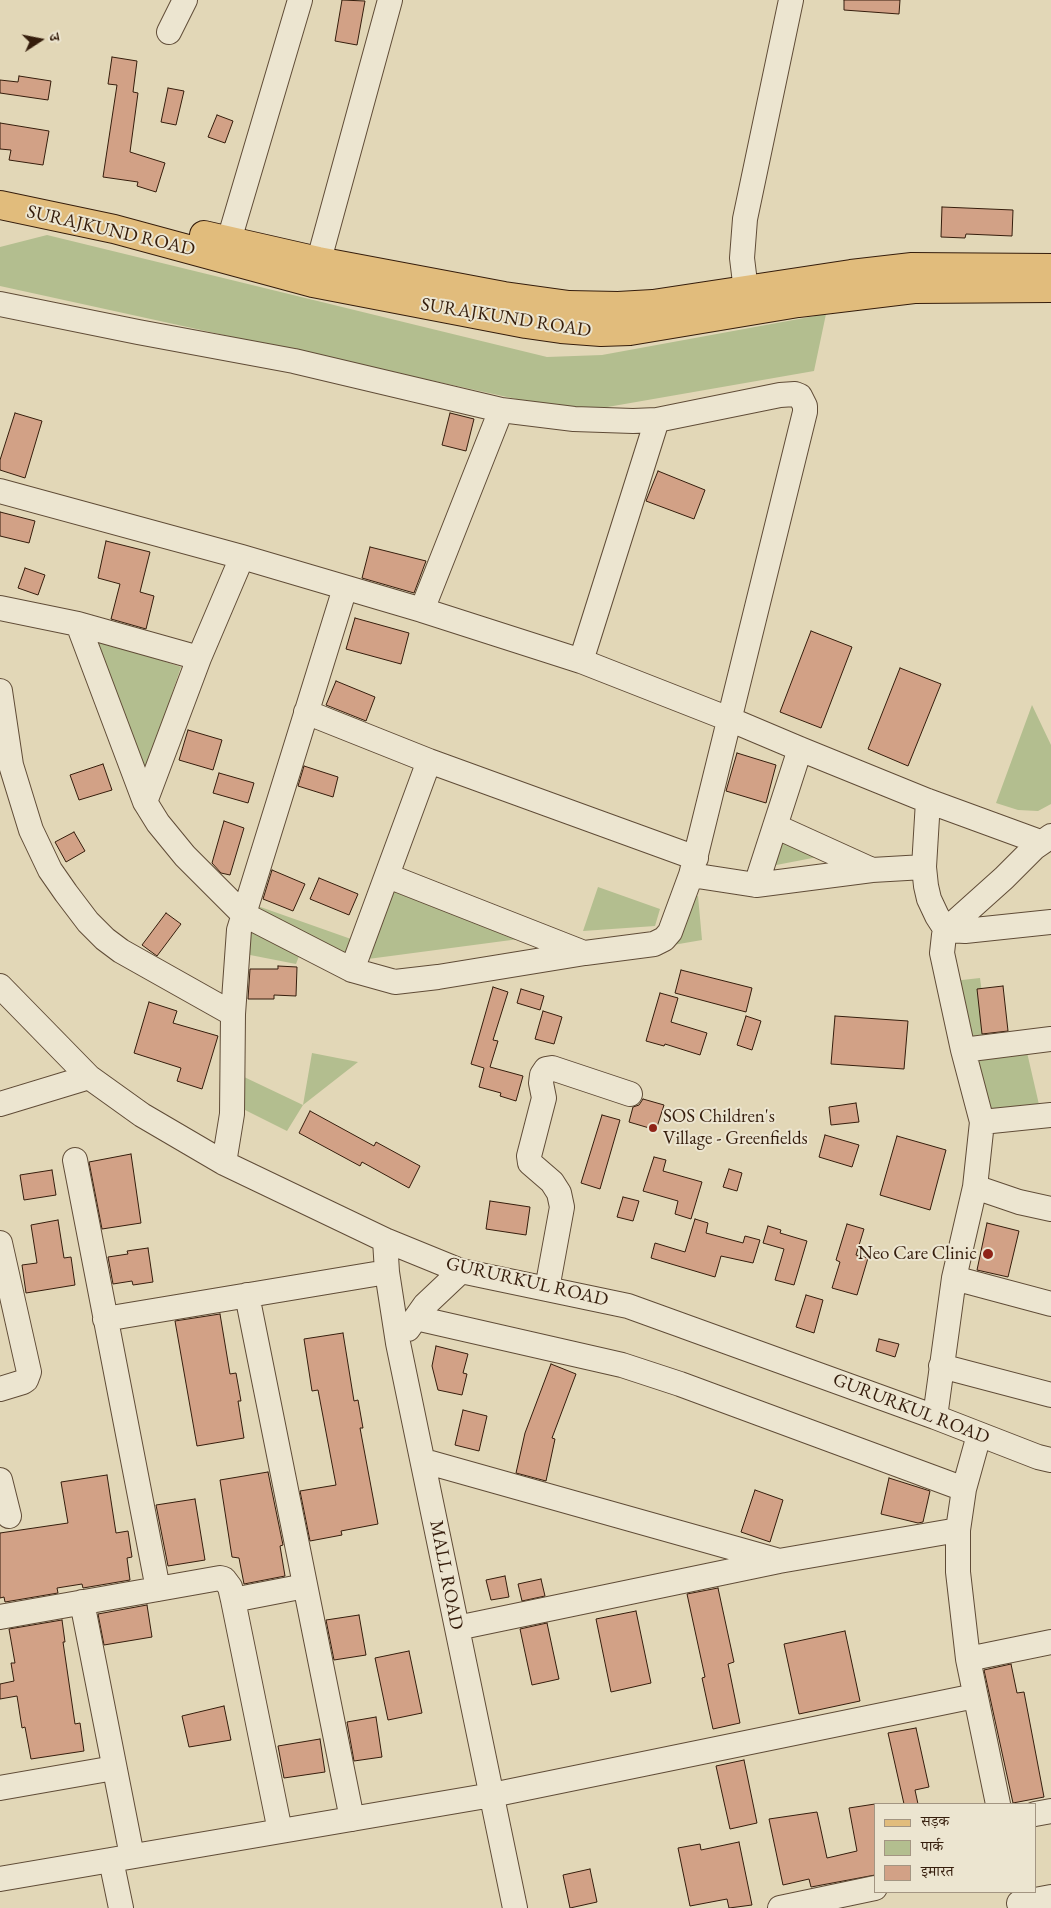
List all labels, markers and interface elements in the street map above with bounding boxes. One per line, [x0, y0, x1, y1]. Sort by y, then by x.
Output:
north arrow [15, 15, 65, 65]
text: उ [45, 32, 64, 42]
street label: SURAJKUND ROAD [25, 201, 197, 261]
street label: SURAJKUND ROAD [419, 293, 593, 343]
place label: SOS Children's Village - Greenfields [663, 1106, 808, 1150]
marker: SOS Children's Village - Greenfields [647, 1122, 659, 1134]
place label: Neo Care Clinic [858, 1243, 977, 1265]
marker: Neo Care Clinic [981, 1247, 995, 1261]
street label: GURURKUL ROAD [444, 1252, 610, 1312]
street label: GURURKUL ROAD [830, 1369, 992, 1449]
street label: MALL ROAD [424, 1518, 468, 1632]
legend [874, 1803, 1036, 1893]
text: सड़क [921, 1811, 949, 1830]
text: पार्क [921, 1836, 943, 1855]
text: इमारत [921, 1861, 954, 1880]

